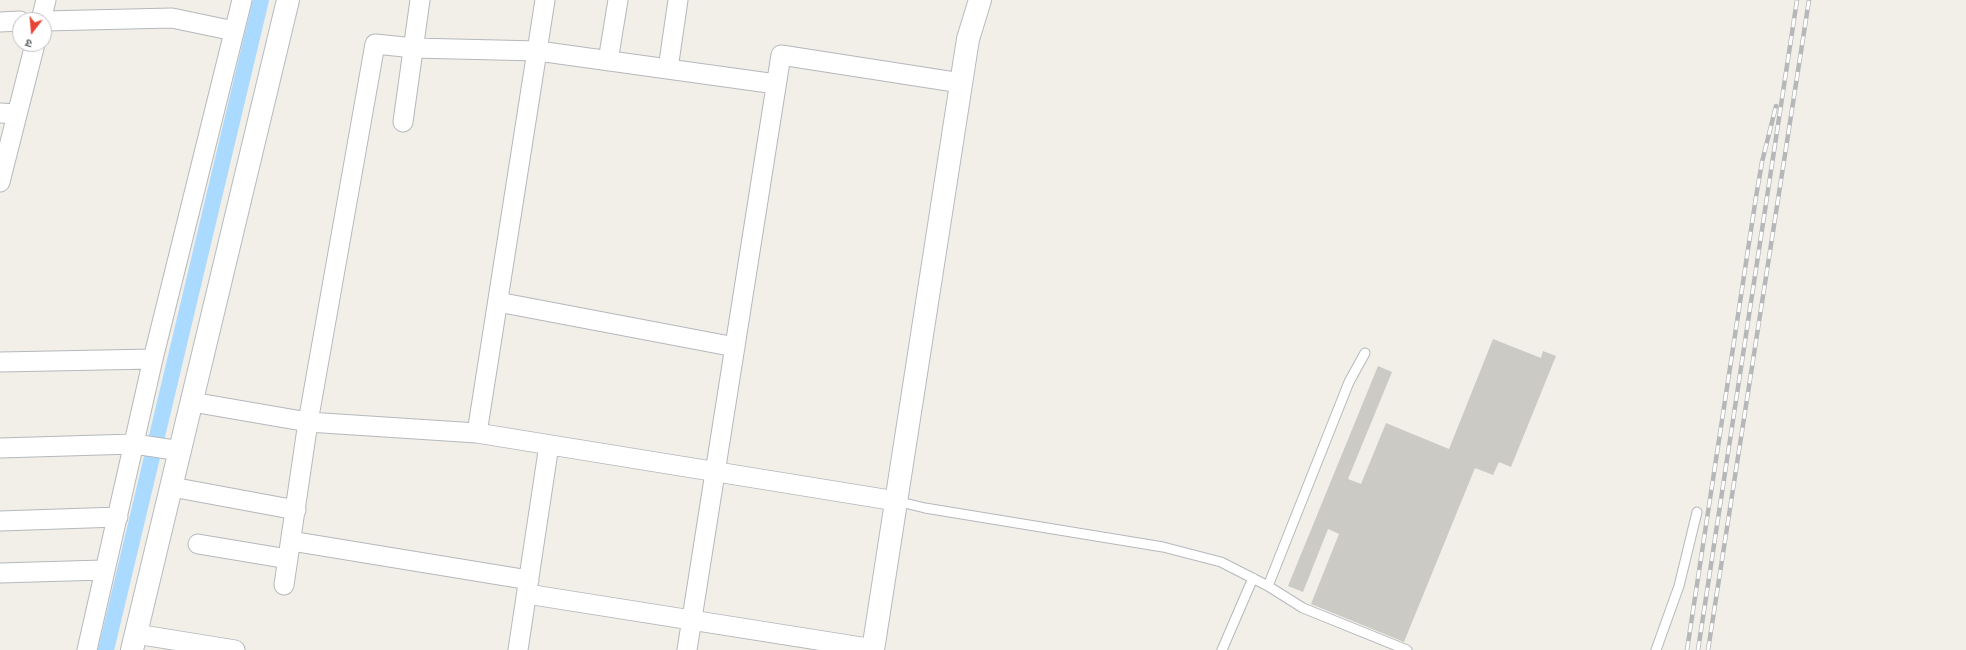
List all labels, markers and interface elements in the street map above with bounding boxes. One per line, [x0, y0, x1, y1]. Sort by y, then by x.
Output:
north arrow [12, 12, 52, 52]
text: उ [24, 37, 33, 49]

